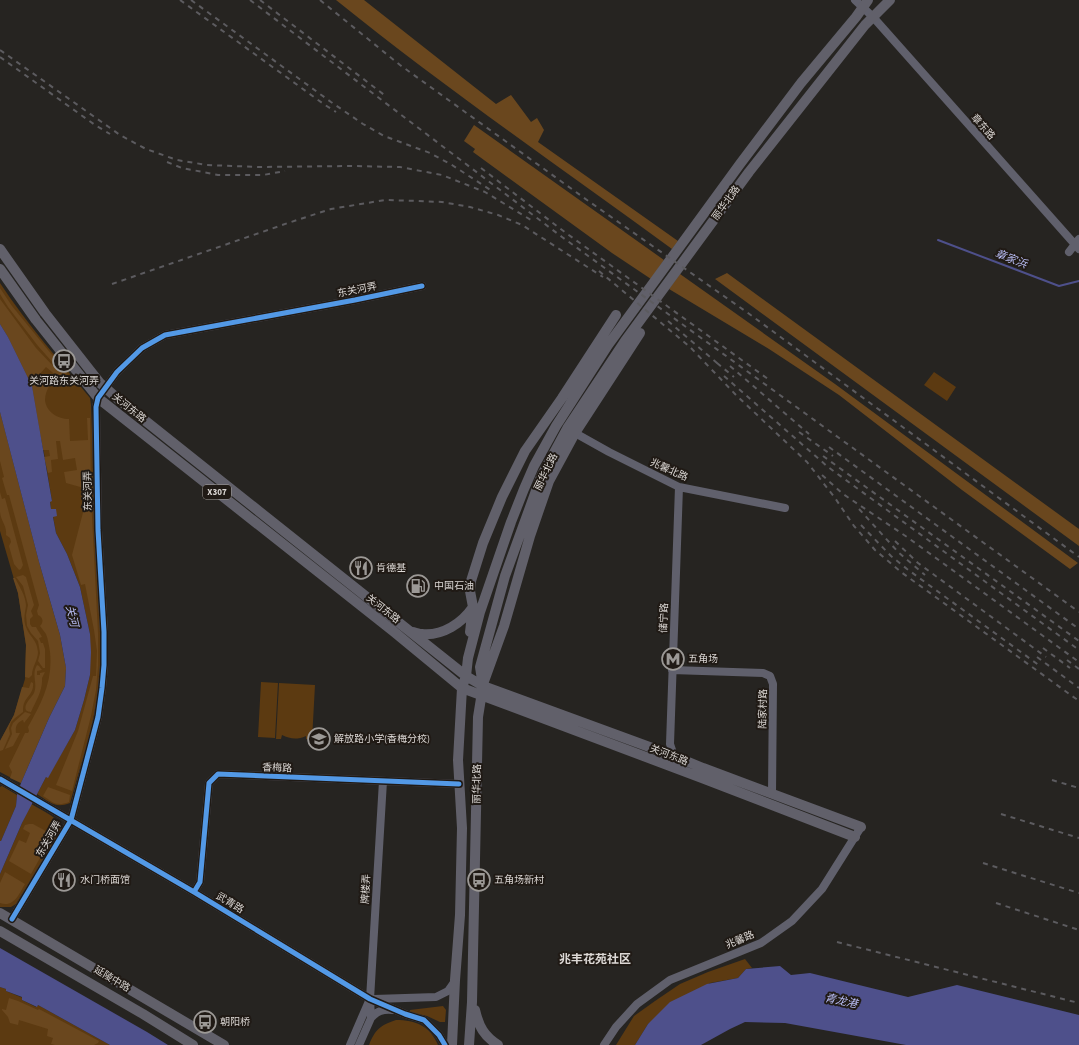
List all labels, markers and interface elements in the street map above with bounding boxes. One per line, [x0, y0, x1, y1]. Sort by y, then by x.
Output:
street label: 章东路 [968, 111, 998, 143]
street label: 丽华北路 [709, 183, 743, 223]
water label: 章家浜 [993, 246, 1030, 272]
street label: 东关河弄 [336, 279, 378, 301]
bus stop icon: 关河路东关河弄 [51, 348, 77, 374]
place label: 关河路东关河弄 [29, 374, 99, 388]
street label: 关河东路 [109, 390, 149, 426]
street label: 丽华北路 [531, 451, 561, 493]
street label: 兆馨北路 [648, 455, 690, 485]
street label: 东关河弄 [81, 471, 95, 511]
road number: X307 [203, 485, 231, 499]
restaurant icon: 肯德基 [348, 555, 374, 581]
place label: 肯德基 [376, 561, 406, 575]
fuel station icon: 中国石油 [405, 573, 431, 599]
place label: 中国石油 [434, 579, 474, 593]
street label: 关河东路 [363, 591, 403, 627]
street label: 储宁路 [656, 603, 672, 633]
water label: 关河 [62, 604, 82, 630]
metro station icon: 五角场 [660, 646, 686, 672]
place label: 五角场 [688, 652, 718, 666]
street label: 陆家村路 [756, 689, 770, 729]
school or university icon: 解放路小学(香梅分校) [306, 726, 332, 752]
place label: 解放路小学(香梅分校) [334, 732, 430, 746]
street label: 关河东路 [648, 741, 690, 769]
street label: 香梅路 [262, 760, 292, 776]
street label: 丽华北路 [470, 764, 484, 804]
street label: 东关河弄 [33, 818, 65, 860]
restaurant icon: 水门桥面馆 [51, 867, 77, 893]
bus stop icon: 五角场新村 [466, 867, 492, 893]
place label: 水门桥面馆 [80, 873, 130, 887]
place label: 五角场新村 [494, 873, 544, 887]
street label: 牌楼弄 [358, 874, 374, 904]
street label: 武青路 [214, 889, 246, 917]
street label: 兆馨路 [723, 928, 757, 952]
district label: 兆丰花苑社区 [559, 951, 631, 968]
street label: 延陵中路 [91, 963, 133, 995]
water label: 青龙港 [823, 990, 861, 1012]
bus stop icon: 朝阳桥 [192, 1009, 218, 1035]
place label: 朝阳桥 [220, 1015, 250, 1029]

